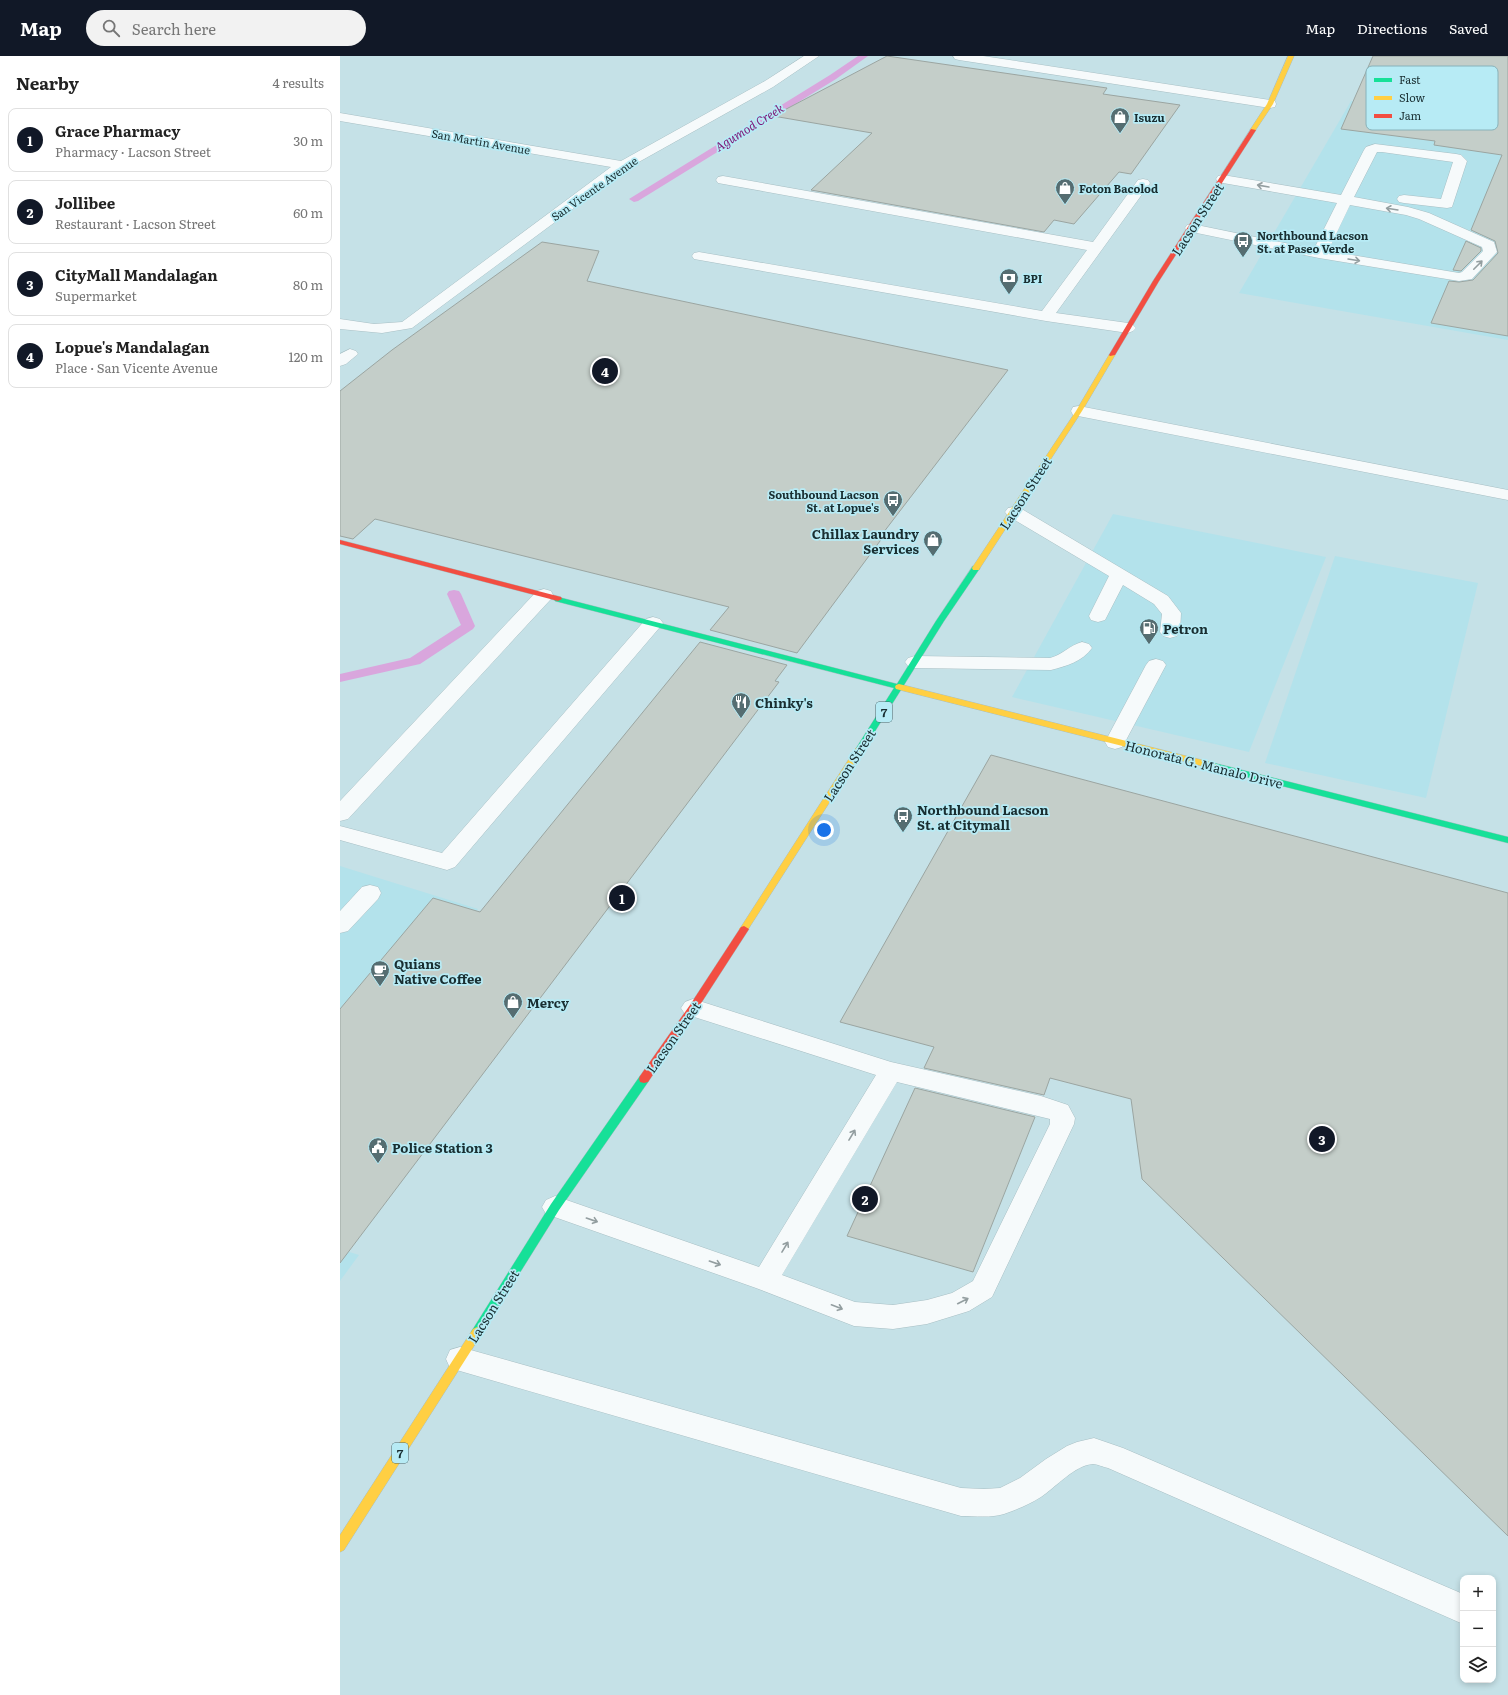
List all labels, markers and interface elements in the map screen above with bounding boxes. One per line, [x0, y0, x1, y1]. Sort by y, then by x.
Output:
search box [86, 10, 366, 46]
text: Map [20, 14, 62, 42]
icon: search [100, 17, 122, 39]
text: Search here [132, 17, 216, 40]
text: Map [1305, 18, 1335, 38]
text: Directions [1357, 18, 1427, 38]
text: Saved [1449, 18, 1488, 38]
legend [1366, 66, 1498, 130]
text: Nearby [16, 70, 79, 95]
text: Fast [1399, 71, 1421, 87]
text: 4 results [273, 73, 324, 92]
text: Slow [1399, 89, 1425, 105]
water label: Agumod Creek [711, 98, 787, 155]
shop icon: Isuzu [1109, 106, 1131, 134]
text: Jam [1399, 107, 1422, 123]
place label: Isuzu [1134, 109, 1165, 125]
text: Grace Pharmacy [55, 119, 180, 142]
street label: San Martin Avenue [430, 124, 532, 158]
text: 1 [27, 131, 33, 150]
text: 30 m [293, 131, 323, 150]
text: Pharmacy · Lacson Street [55, 142, 211, 161]
street label: San Vicente Avenue [548, 152, 641, 224]
shop icon: Foton Bacolod [1054, 177, 1076, 205]
street label: Lacson Street [1166, 178, 1228, 259]
place label: Foton Bacolod [1079, 180, 1158, 196]
one-way arrow [1257, 182, 1270, 190]
text: Jollibee [55, 191, 115, 214]
text: 2 [27, 203, 33, 222]
text: 60 m [293, 203, 323, 222]
one-way arrow [1385, 205, 1398, 213]
text: Restaurant · Lacson Street [55, 214, 216, 233]
place label: Northbound Lacson St. at Paseo Verde [1257, 227, 1369, 256]
bus stop icon: Northbound Lacson St. at Paseo Verde [1232, 230, 1254, 258]
one-way arrow [1347, 256, 1360, 264]
one-way arrow [1473, 260, 1483, 270]
text: CityMall Mandalagan [55, 263, 218, 286]
bank icon: BPI [998, 267, 1020, 295]
place label: BPI [1023, 270, 1043, 286]
text: 3 [26, 275, 34, 294]
text: 80 m [293, 275, 323, 294]
text: Supermarket [55, 286, 137, 305]
text: Lopue's Mandalagan [55, 335, 210, 358]
text: 4 [26, 347, 34, 366]
text: 120 m [288, 347, 323, 366]
pin: 4 [592, 356, 618, 386]
text: Place · San Vicente Avenue [55, 358, 218, 377]
street label: Lacson Street [994, 452, 1056, 533]
place label: Southbound Lacson St. at Lopue's [768, 486, 879, 515]
bus stop icon: Southbound Lacson St. at Lopue's [882, 489, 904, 517]
place label: Chillax Laundry Services [812, 524, 920, 558]
shop icon: Chillax Laundry Services [922, 529, 944, 557]
fuel station icon: Petron [1138, 617, 1160, 645]
place label: Petron [1163, 619, 1208, 638]
restaurant icon: Chinky's [730, 691, 752, 719]
place label: Chinky's [755, 693, 813, 712]
road number: 7 [876, 702, 892, 722]
street label: Lacson Street [818, 724, 880, 805]
street label: Honorata G. Manalo Drive [1123, 735, 1285, 793]
place label: Northbound Lacson St. at Citymall [917, 800, 1049, 834]
bus stop icon: Northbound Lacson St. at Citymall [892, 805, 914, 833]
your location [814, 820, 834, 840]
pin: 1 [609, 883, 635, 913]
place label: Quians Native Coffee [394, 954, 482, 988]
cafe icon: Quians Native Coffee [369, 959, 391, 987]
shop icon: Mercy [502, 991, 524, 1019]
place label: Mercy [527, 993, 569, 1012]
street label: Lacson Street [641, 997, 705, 1077]
pin: 3 [1309, 1124, 1335, 1154]
one-way arrow [849, 1129, 857, 1141]
public building icon: Police Station 3 [367, 1136, 389, 1164]
place label: Police Station 3 [392, 1138, 493, 1157]
pin: 2 [852, 1184, 878, 1214]
one-way arrow [585, 1217, 598, 1224]
one-way arrow [782, 1241, 790, 1253]
one-way arrow [708, 1259, 720, 1267]
street label: Lacson Street [463, 1265, 524, 1346]
one-way arrow [957, 1296, 969, 1304]
one-way arrow [830, 1304, 842, 1312]
road number: 7 [392, 1443, 408, 1463]
map controls [1460, 1575, 1496, 1683]
button: + [1460, 1575, 1496, 1611]
button: − [1460, 1611, 1496, 1647]
button: layers [1460, 1647, 1496, 1683]

